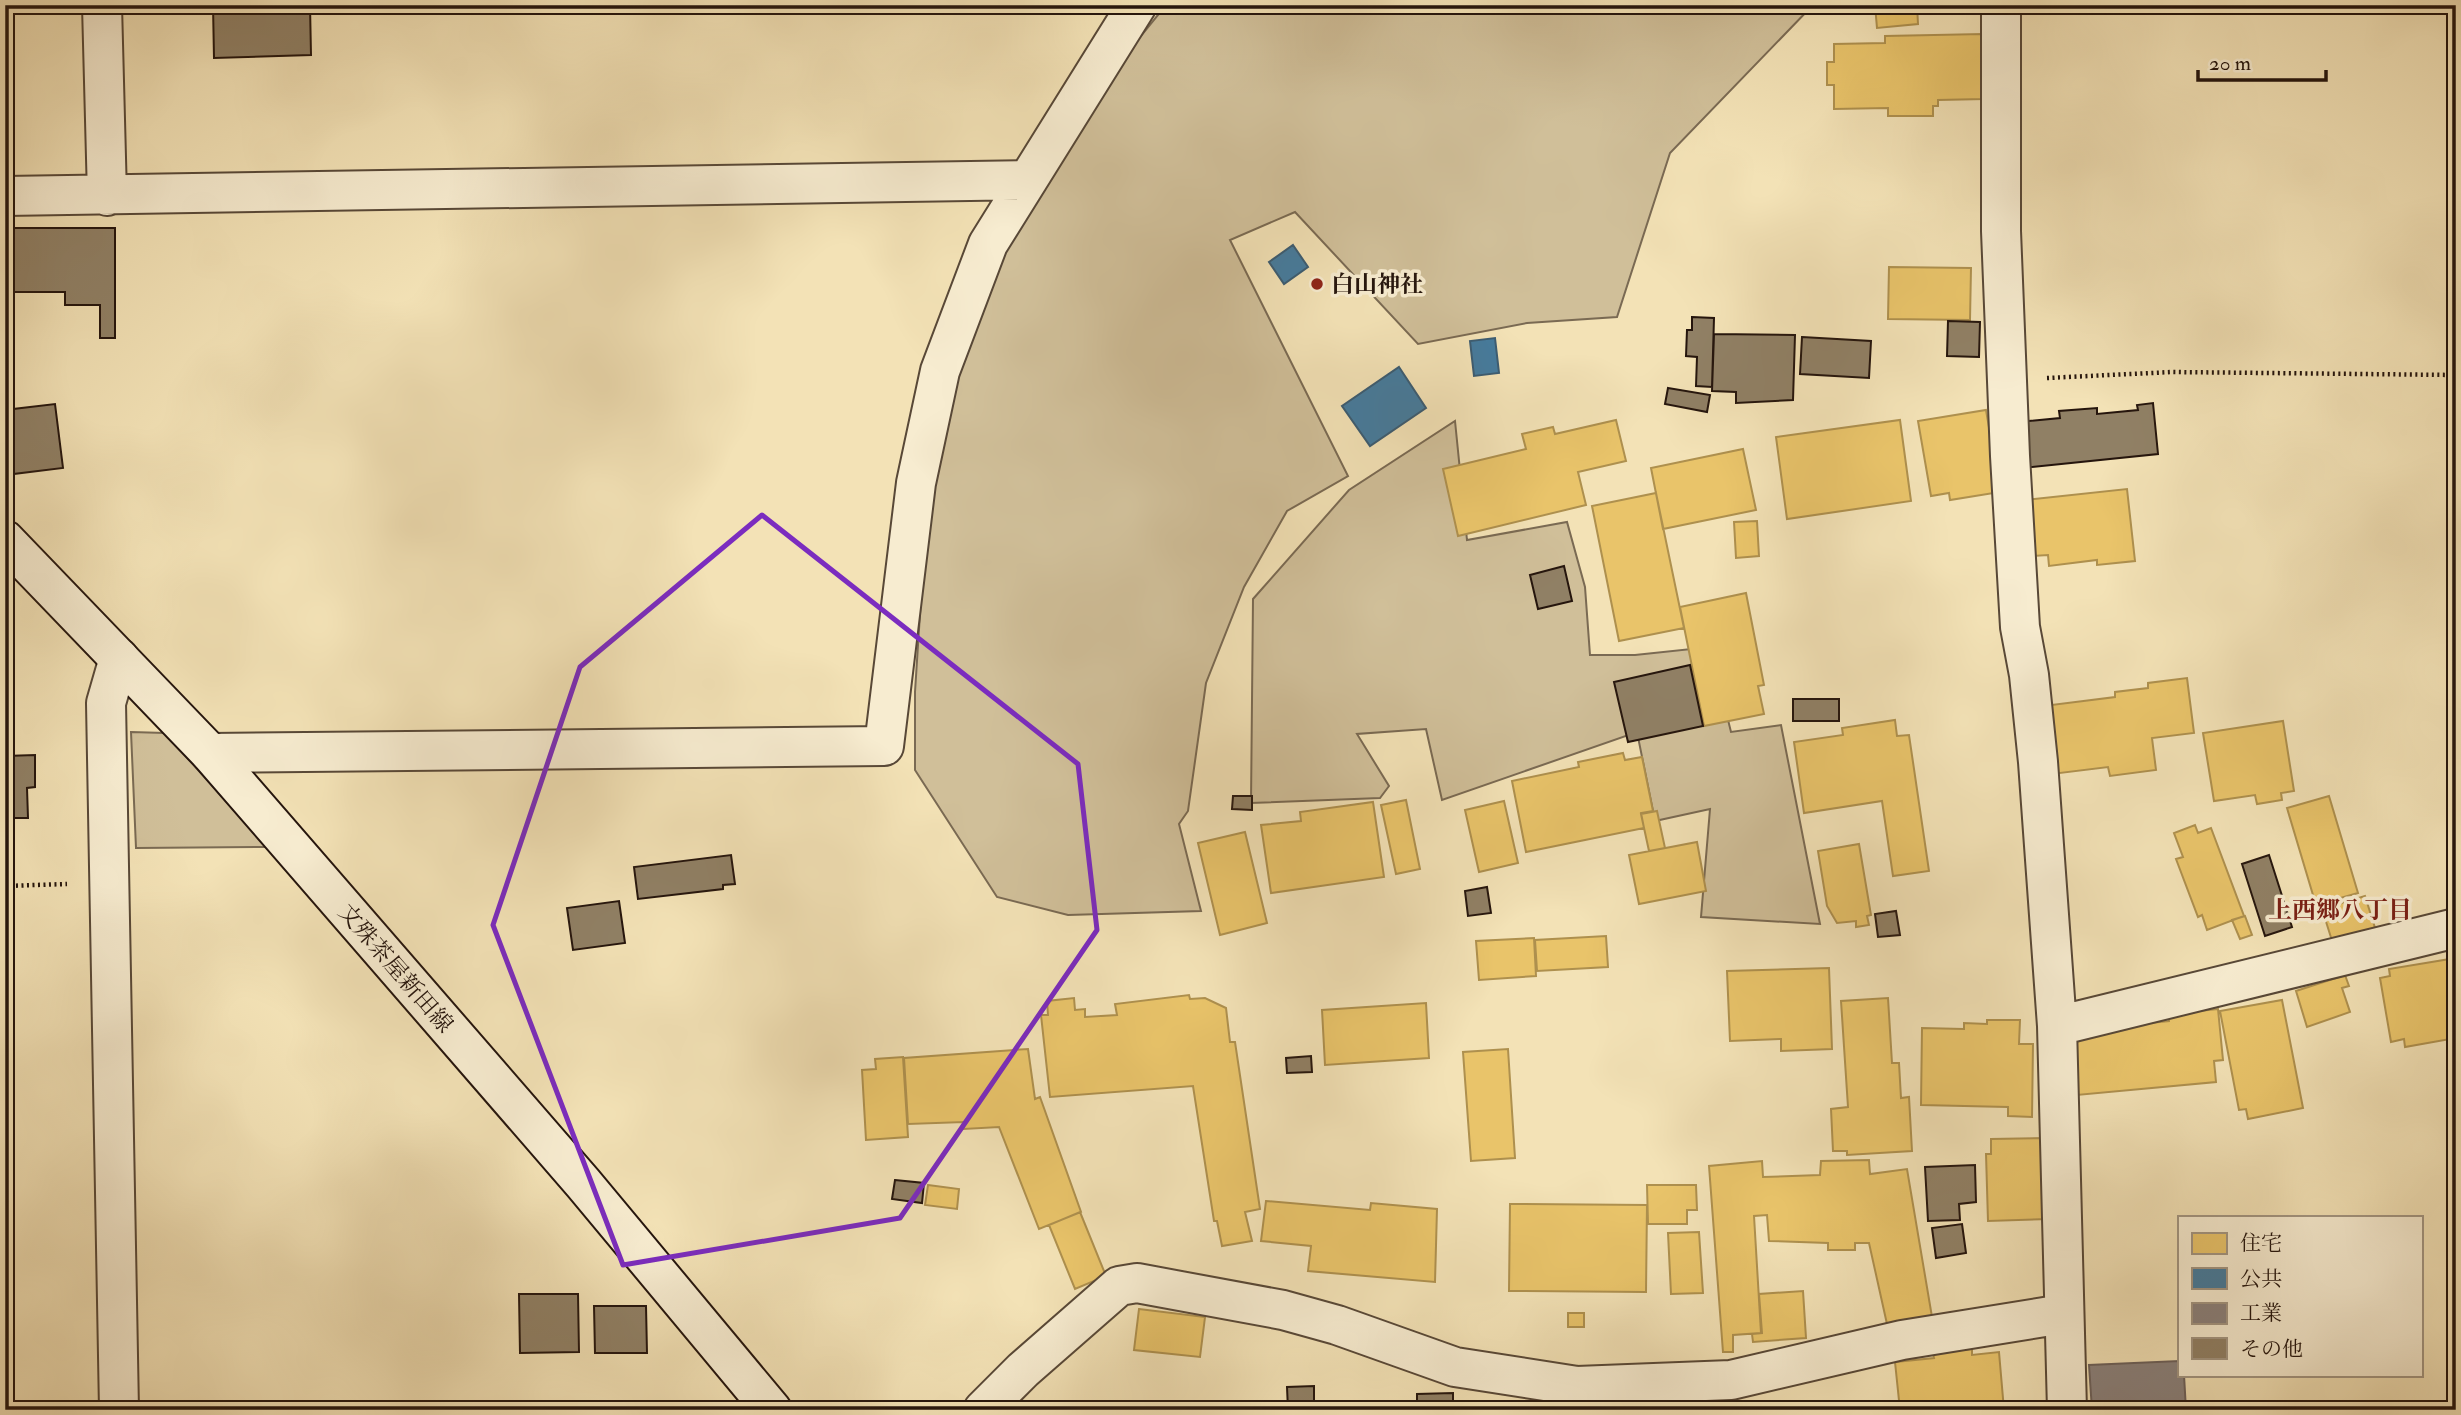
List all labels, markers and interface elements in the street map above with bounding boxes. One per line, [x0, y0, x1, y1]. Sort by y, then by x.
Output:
scale bar [2198, 38, 2326, 82]
text: 20 m [2209, 50, 2251, 77]
place label: 白山神社 [1331, 270, 1423, 299]
marker: 白山神社 [1309, 276, 1325, 292]
district label: 上西郷八丁目 [2268, 895, 2412, 926]
street label: 文殊茶屋新田線 [332, 898, 459, 1039]
legend [2178, 1216, 2422, 1376]
text: 住宅 [2240, 1230, 2282, 1257]
text: 公共 [2240, 1266, 2282, 1293]
text: 工業 [2240, 1300, 2282, 1327]
text: その他 [2240, 1336, 2303, 1363]

